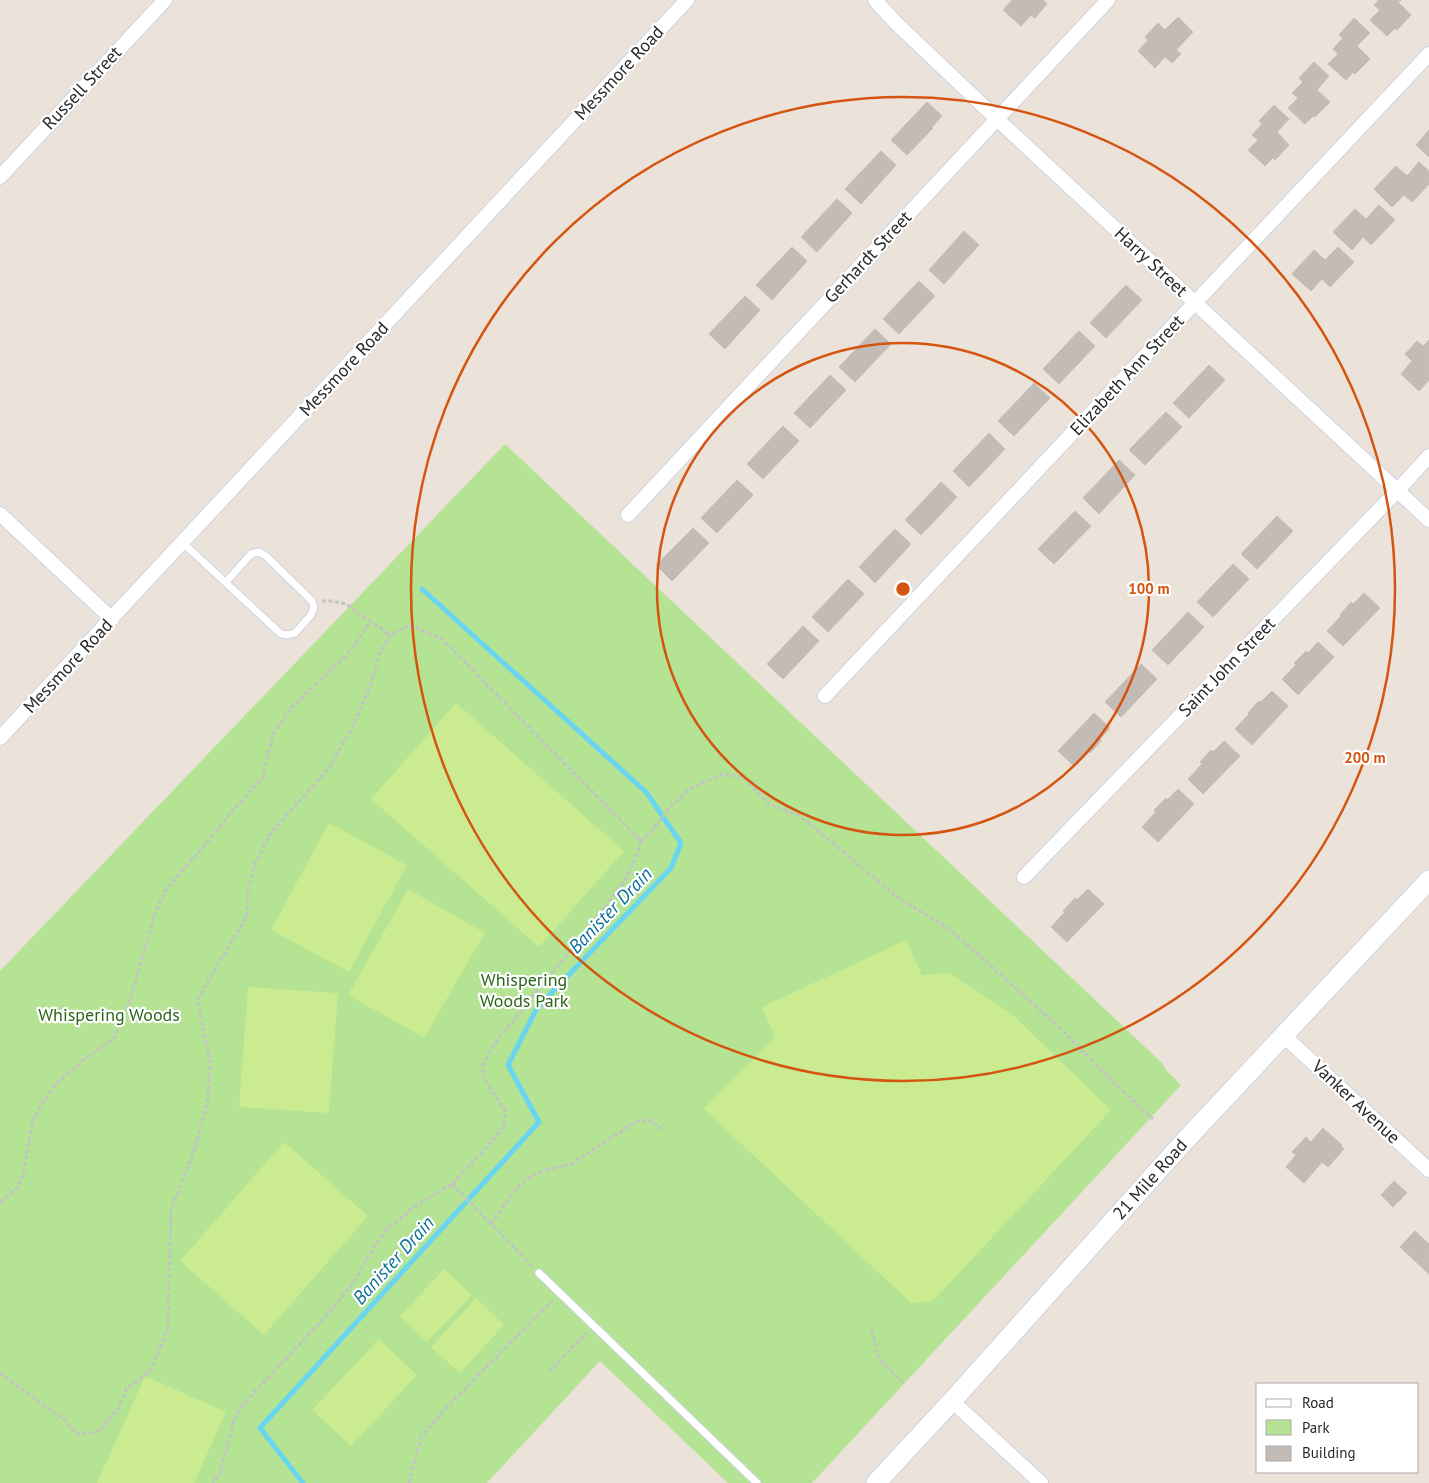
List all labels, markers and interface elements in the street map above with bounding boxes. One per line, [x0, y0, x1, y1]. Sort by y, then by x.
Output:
street label: Messmore Road [569, 21, 668, 125]
street label: Russell Street [37, 41, 126, 134]
street label: Gerhardt Street [819, 206, 916, 308]
street label: Harry Street [1110, 222, 1193, 301]
street label: Elizabeth Ann Street [1065, 309, 1188, 440]
street label: Messmore Road [294, 317, 393, 421]
text: 100 m [1128, 579, 1170, 598]
centre of rings [894, 580, 912, 598]
street label: Saint John Street [1173, 612, 1280, 721]
street label: Messmore Road [18, 614, 117, 718]
text: 200 m [1344, 748, 1386, 767]
water label: Banister Drain [563, 862, 657, 958]
park label: Whispering Woods Park [480, 968, 569, 1012]
park label: Whispering Woods [38, 1003, 180, 1026]
street label: Vanker Avenue [1307, 1054, 1405, 1148]
street label: 21 Mile Road [1108, 1134, 1192, 1224]
water label: Banister Drain [347, 1211, 439, 1309]
legend [1256, 1383, 1419, 1473]
text: Road [1302, 1393, 1334, 1412]
text: Park [1302, 1418, 1330, 1437]
text: Building [1302, 1443, 1356, 1462]

